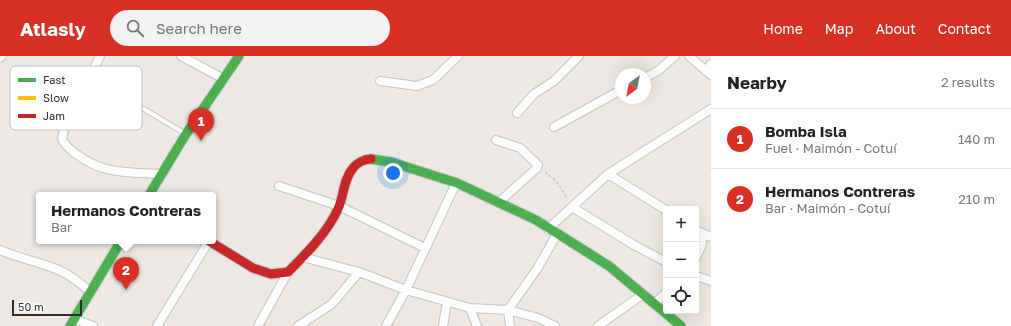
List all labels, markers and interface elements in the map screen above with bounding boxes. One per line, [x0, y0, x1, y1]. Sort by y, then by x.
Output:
search box [110, 10, 390, 46]
text: Atlasly [20, 17, 86, 40]
icon: search [124, 17, 146, 39]
text: Search here [156, 19, 242, 37]
text: Home [763, 20, 803, 37]
text: Map [825, 20, 853, 37]
text: About [875, 20, 916, 37]
text: Contact [938, 20, 991, 37]
legend [10, 66, 142, 130]
north arrow [615, 68, 651, 104]
text: Nearby [727, 72, 787, 93]
text: Fast [43, 73, 66, 86]
text: 2 results [941, 74, 995, 90]
text: Slow [43, 91, 69, 104]
pin: 1 [188, 108, 214, 141]
text: Jam [43, 109, 65, 122]
text: Bomba Isla [765, 122, 847, 140]
text: 1 [737, 131, 743, 147]
text: 140 m [958, 131, 995, 147]
text: Fuel · Maimón - Cotuí [765, 140, 897, 156]
your location [383, 163, 403, 183]
text: Hermanos Contreras [765, 182, 915, 200]
text: 2 [736, 191, 744, 207]
text: 210 m [958, 191, 995, 207]
popup [36, 192, 216, 244]
text: Bar · Maimón - Cotuí [765, 200, 890, 216]
text: Hermanos Contreras [51, 201, 201, 219]
map controls [663, 206, 699, 314]
button: + [663, 206, 699, 242]
text: Bar [51, 219, 72, 235]
button: − [663, 242, 699, 278]
pin: 2 [113, 257, 139, 290]
button: locate [663, 278, 699, 314]
scale bar [12, 298, 82, 317]
text: 50 m [18, 300, 44, 313]

